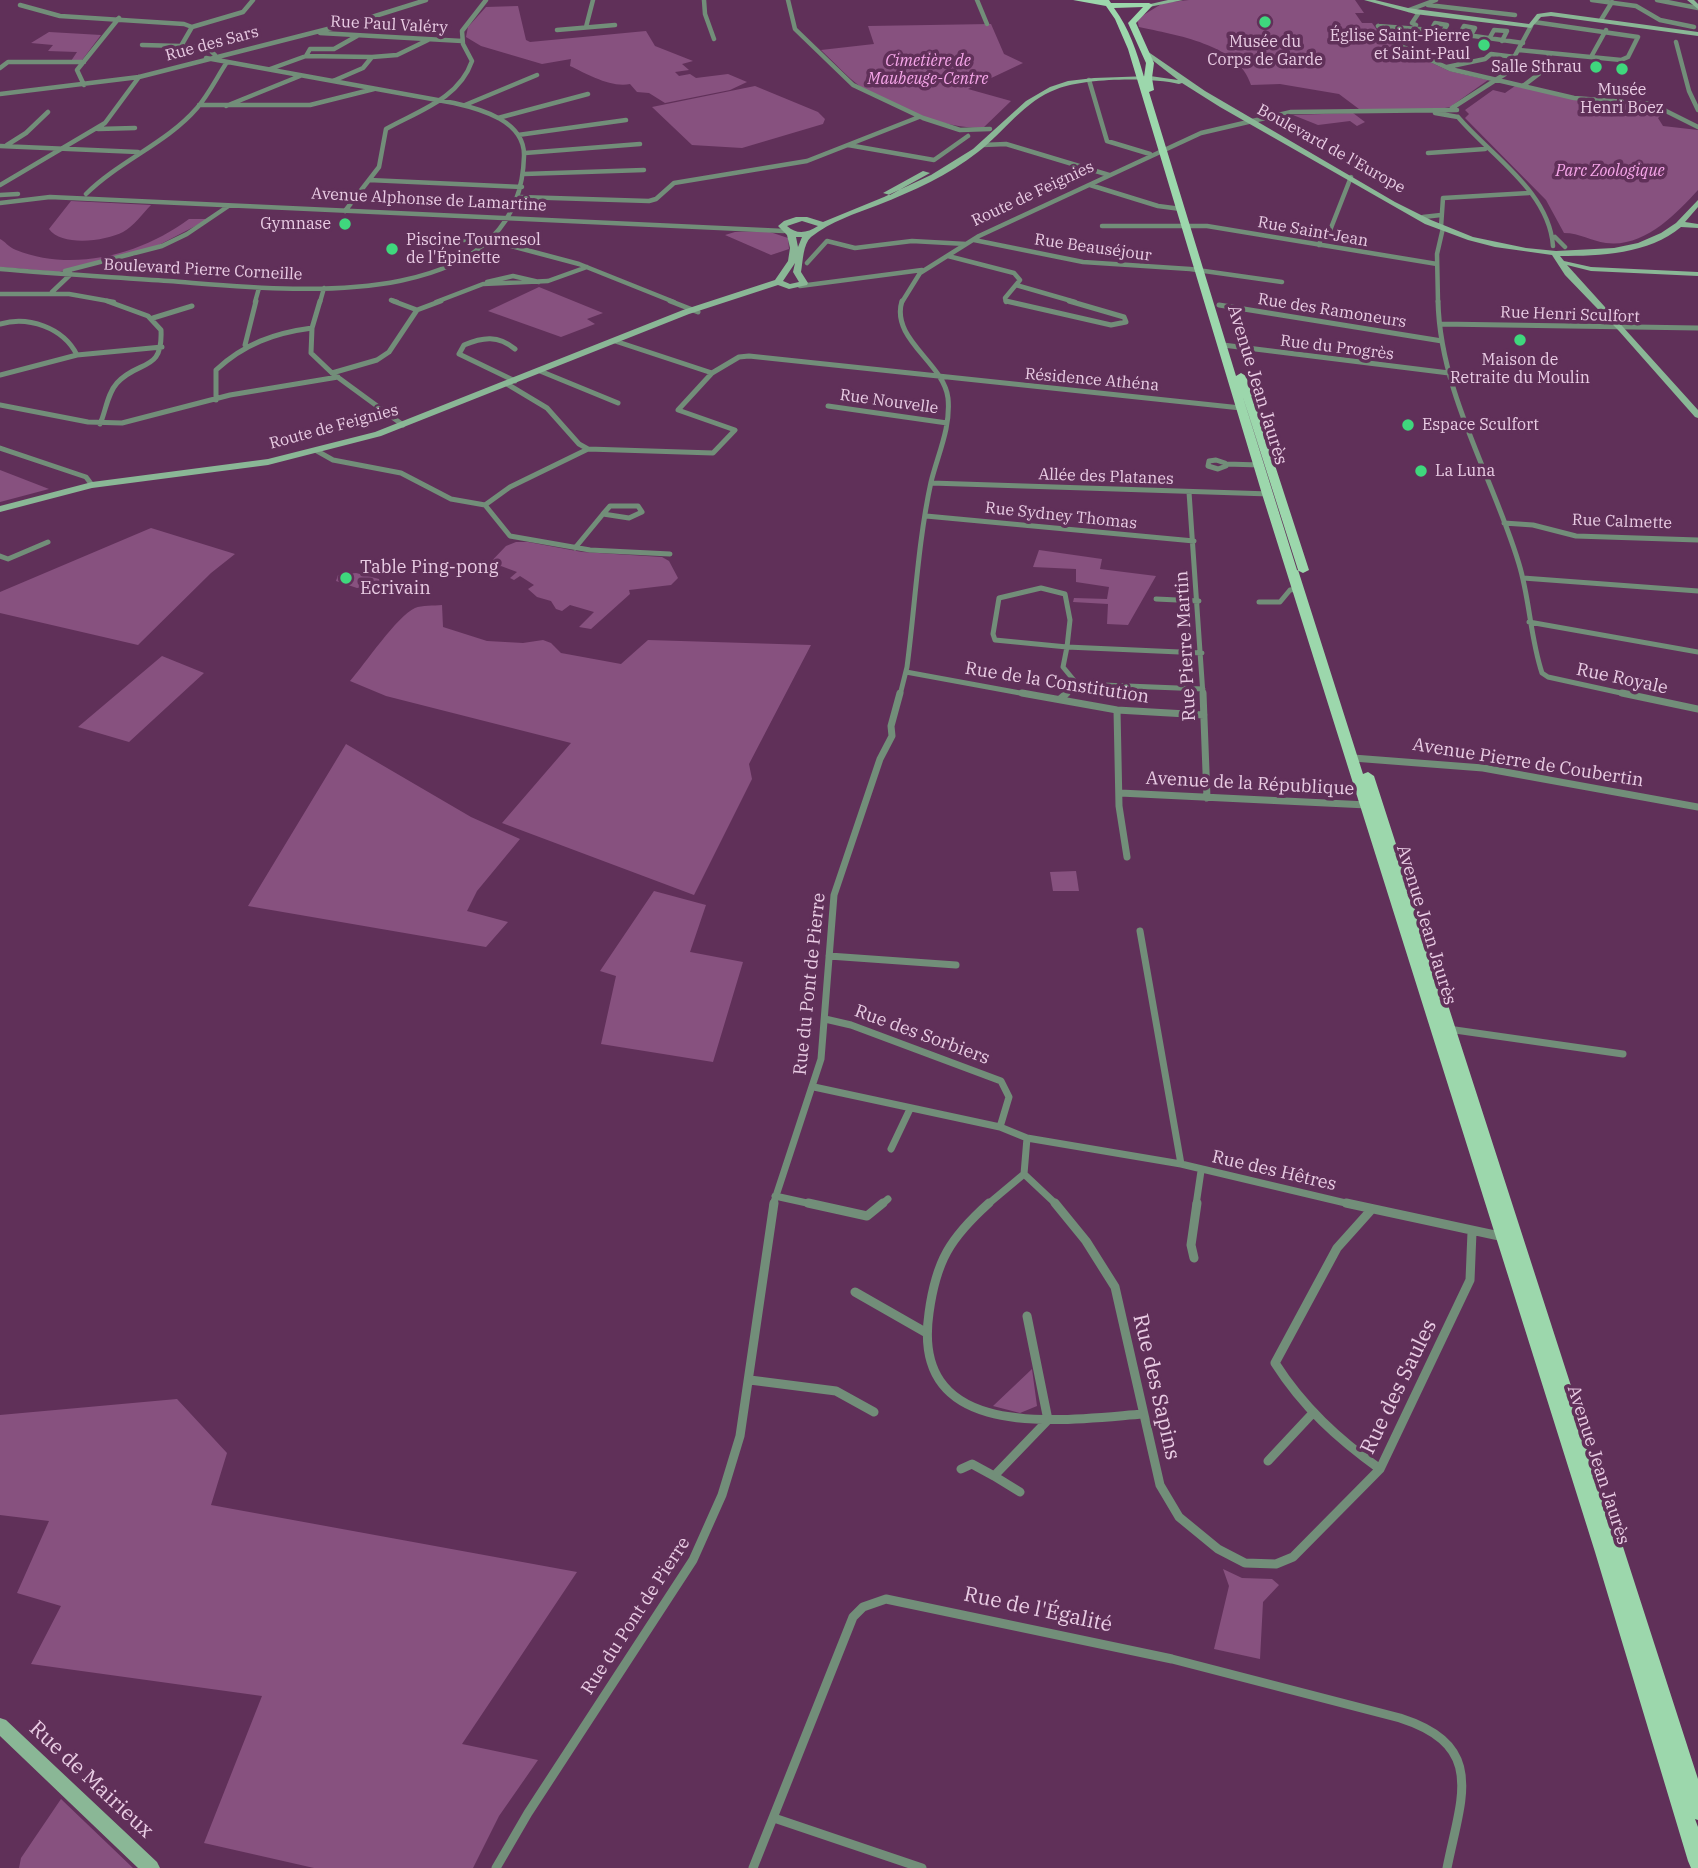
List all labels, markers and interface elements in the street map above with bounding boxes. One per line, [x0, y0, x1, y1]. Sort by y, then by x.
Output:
street label: Rue Paul Valéry [330, 12, 448, 38]
marker: Musée du Corps de Garde [1257, 14, 1273, 30]
street label: Rue des Sars [163, 22, 261, 66]
place label: Église Saint-Pierre et Saint-Paul [1330, 26, 1470, 64]
place label: Musée du Corps de Garde [1207, 32, 1323, 70]
marker: Église Saint-Pierre et Saint-Paul [1476, 37, 1492, 53]
park label: Cimetière de Maubeuge-Centre [868, 51, 988, 89]
place label: Salle Sthrau [1491, 57, 1582, 77]
marker: Salle Sthrau [1588, 59, 1604, 75]
marker: Musée Henri Boez [1614, 61, 1630, 77]
place label: Musée Henri Boez [1580, 80, 1664, 118]
street label: Boulevard de l'Europe [1254, 100, 1408, 198]
street label: Route de Feignies [969, 157, 1097, 231]
park label: Parc Zoologique [1555, 161, 1665, 181]
street label: Avenue Alphonse de Lamartine [311, 184, 547, 216]
street label: Rue Saint-Jean [1256, 213, 1370, 251]
place label: Gymnase [260, 214, 331, 234]
marker: Gymnase [337, 216, 353, 232]
place label: Piscine Tournesol de l'Épinette [406, 230, 541, 268]
street label: Rue Beauséjour [1033, 230, 1153, 266]
marker: Piscine Tournesol de l'Épinette [384, 241, 400, 257]
street label: Boulevard Pierre Corneille [103, 255, 303, 285]
street label: Rue des Ramoneurs [1256, 290, 1408, 332]
street label: Avenue Jean Jaurès [1222, 302, 1292, 468]
street label: Rue Henri Sculfort [1500, 303, 1640, 327]
street label: Rue du Progrès [1279, 332, 1395, 364]
marker: Maison de Retraite du Moulin [1512, 332, 1528, 348]
place label: Maison de Retraite du Moulin [1450, 350, 1590, 388]
street label: Résidence Athéna [1024, 365, 1160, 395]
street label: Rue Nouvelle [838, 386, 940, 418]
street label: Route de Feignies [267, 401, 401, 453]
place label: Espace Sculfort [1422, 415, 1539, 435]
marker: Espace Sculfort [1400, 417, 1416, 433]
place label: La Luna [1435, 461, 1495, 481]
marker: La Luna [1413, 463, 1429, 479]
street label: Allée des Platanes [1038, 465, 1174, 489]
street label: Rue Sydney Thomas [984, 498, 1138, 534]
street label: Rue Calmette [1572, 511, 1672, 533]
place label: Table Ping-pong Ecrivain [360, 557, 499, 600]
marker: Table Ping-pong Ecrivain [338, 570, 354, 586]
street label: Rue Pierre Martin [1171, 570, 1201, 722]
street label: Rue de la Constitution [963, 658, 1151, 708]
street label: Rue Royale [1574, 659, 1670, 699]
street label: Avenue Pierre de Coubertin [1411, 734, 1645, 792]
street label: Avenue de la République [1145, 768, 1355, 800]
street label: Avenue Jean Jaurès [1391, 842, 1461, 1008]
street label: Rue du Pont de Pierre [790, 892, 830, 1076]
street label: Rue des Sorbiers [852, 1001, 992, 1069]
street label: Rue des Hêtres [1210, 1146, 1338, 1196]
street label: Rue des Sapins [1127, 1311, 1185, 1463]
street label: Rue des Saules [1356, 1316, 1442, 1458]
street label: Avenue Jean Jaurès [1562, 1383, 1634, 1547]
street label: Rue du Pont de Pierre [577, 1533, 695, 1699]
street label: Rue de l'Égalité [962, 1582, 1114, 1638]
street label: Rue de Mairieux [24, 1716, 158, 1844]

